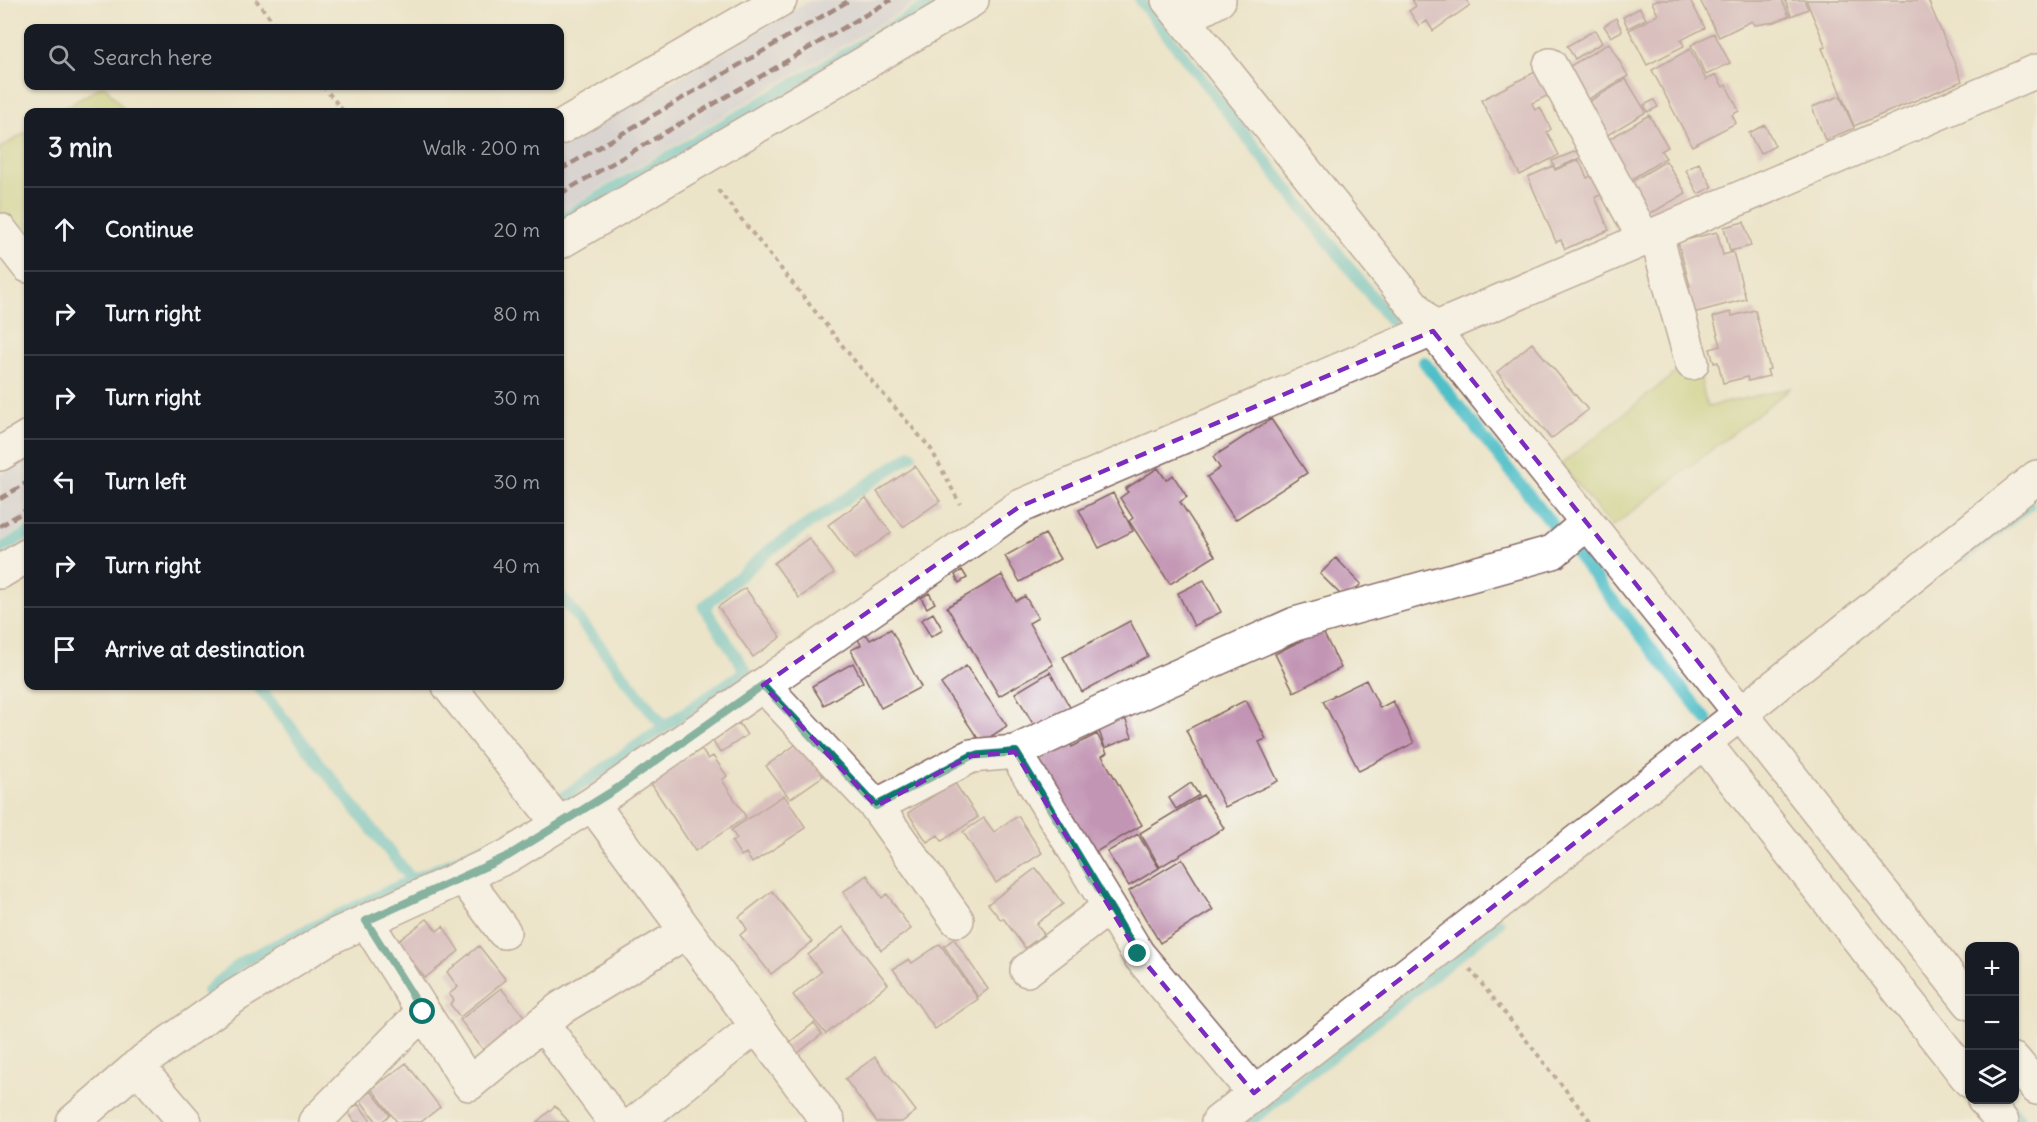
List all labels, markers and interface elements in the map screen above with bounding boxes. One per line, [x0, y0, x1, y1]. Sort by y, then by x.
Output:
search box [24, 24, 564, 90]
icon: search [45, 41, 78, 74]
text: Search here [93, 43, 212, 71]
text: 3 min [48, 131, 113, 164]
text: Walk · 200 m [423, 135, 540, 160]
icon: ahead [48, 213, 81, 246]
text: Continue [105, 215, 194, 243]
text: 20 m [494, 217, 540, 242]
icon: right [48, 297, 81, 330]
text: Turn right [105, 299, 201, 327]
text: 80 m [493, 301, 540, 326]
icon: right [48, 381, 81, 414]
text: Turn right [105, 383, 201, 411]
text: 30 m [493, 385, 540, 410]
icon: left [48, 465, 81, 498]
text: Turn left [105, 467, 186, 495]
text: 30 m [493, 469, 540, 494]
icon: right [48, 549, 81, 582]
text: Turn right [105, 551, 201, 579]
text: 40 m [493, 553, 540, 578]
icon: arrive [48, 633, 81, 666]
text: Arrive at destination [105, 635, 305, 663]
route end [1124, 940, 1150, 966]
map controls [1965, 942, 2019, 1104]
button: + [1965, 942, 2019, 996]
button: − [1965, 996, 2019, 1050]
route start [409, 998, 435, 1024]
button: layers [1965, 1050, 2019, 1104]

